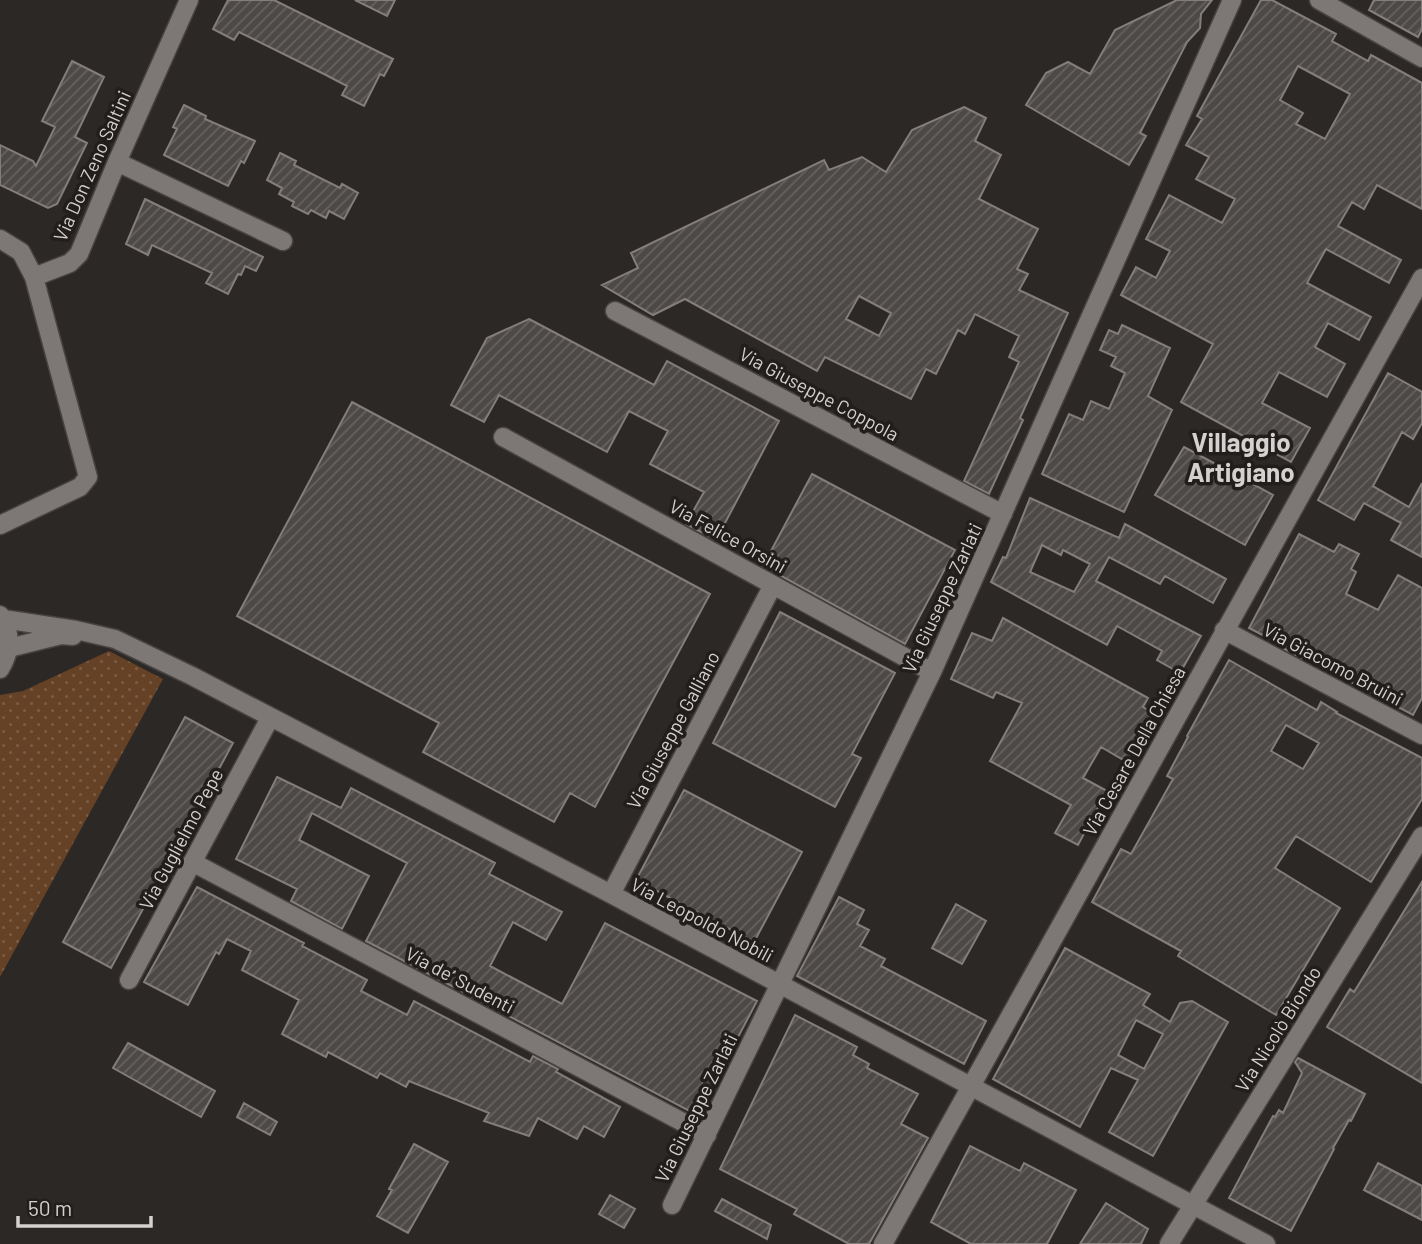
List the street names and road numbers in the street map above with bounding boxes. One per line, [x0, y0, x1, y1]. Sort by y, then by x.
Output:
street label: Via Don Zeno Saltini [48, 87, 135, 245]
street label: Via Giuseppe Coppola [736, 342, 903, 445]
street label: Via Felice Orsini [666, 494, 791, 577]
street label: Via Giuseppe Zarlati [897, 519, 986, 677]
street label: Via Giacomo Bruini [1260, 617, 1407, 710]
street label: Via Giuseppe Galliano [621, 647, 724, 813]
street label: Via Cesare Della Chiesa [1077, 662, 1190, 839]
street label: Via Guglielmo Pepe [134, 764, 227, 913]
street label: Via Leopoldo Nobili [627, 872, 777, 967]
street label: Via de’ Sudenti [402, 941, 519, 1018]
street label: Via Nicolò Biondo [1230, 962, 1325, 1096]
street label: Via Giuseppe Zarlati [649, 1029, 742, 1186]

